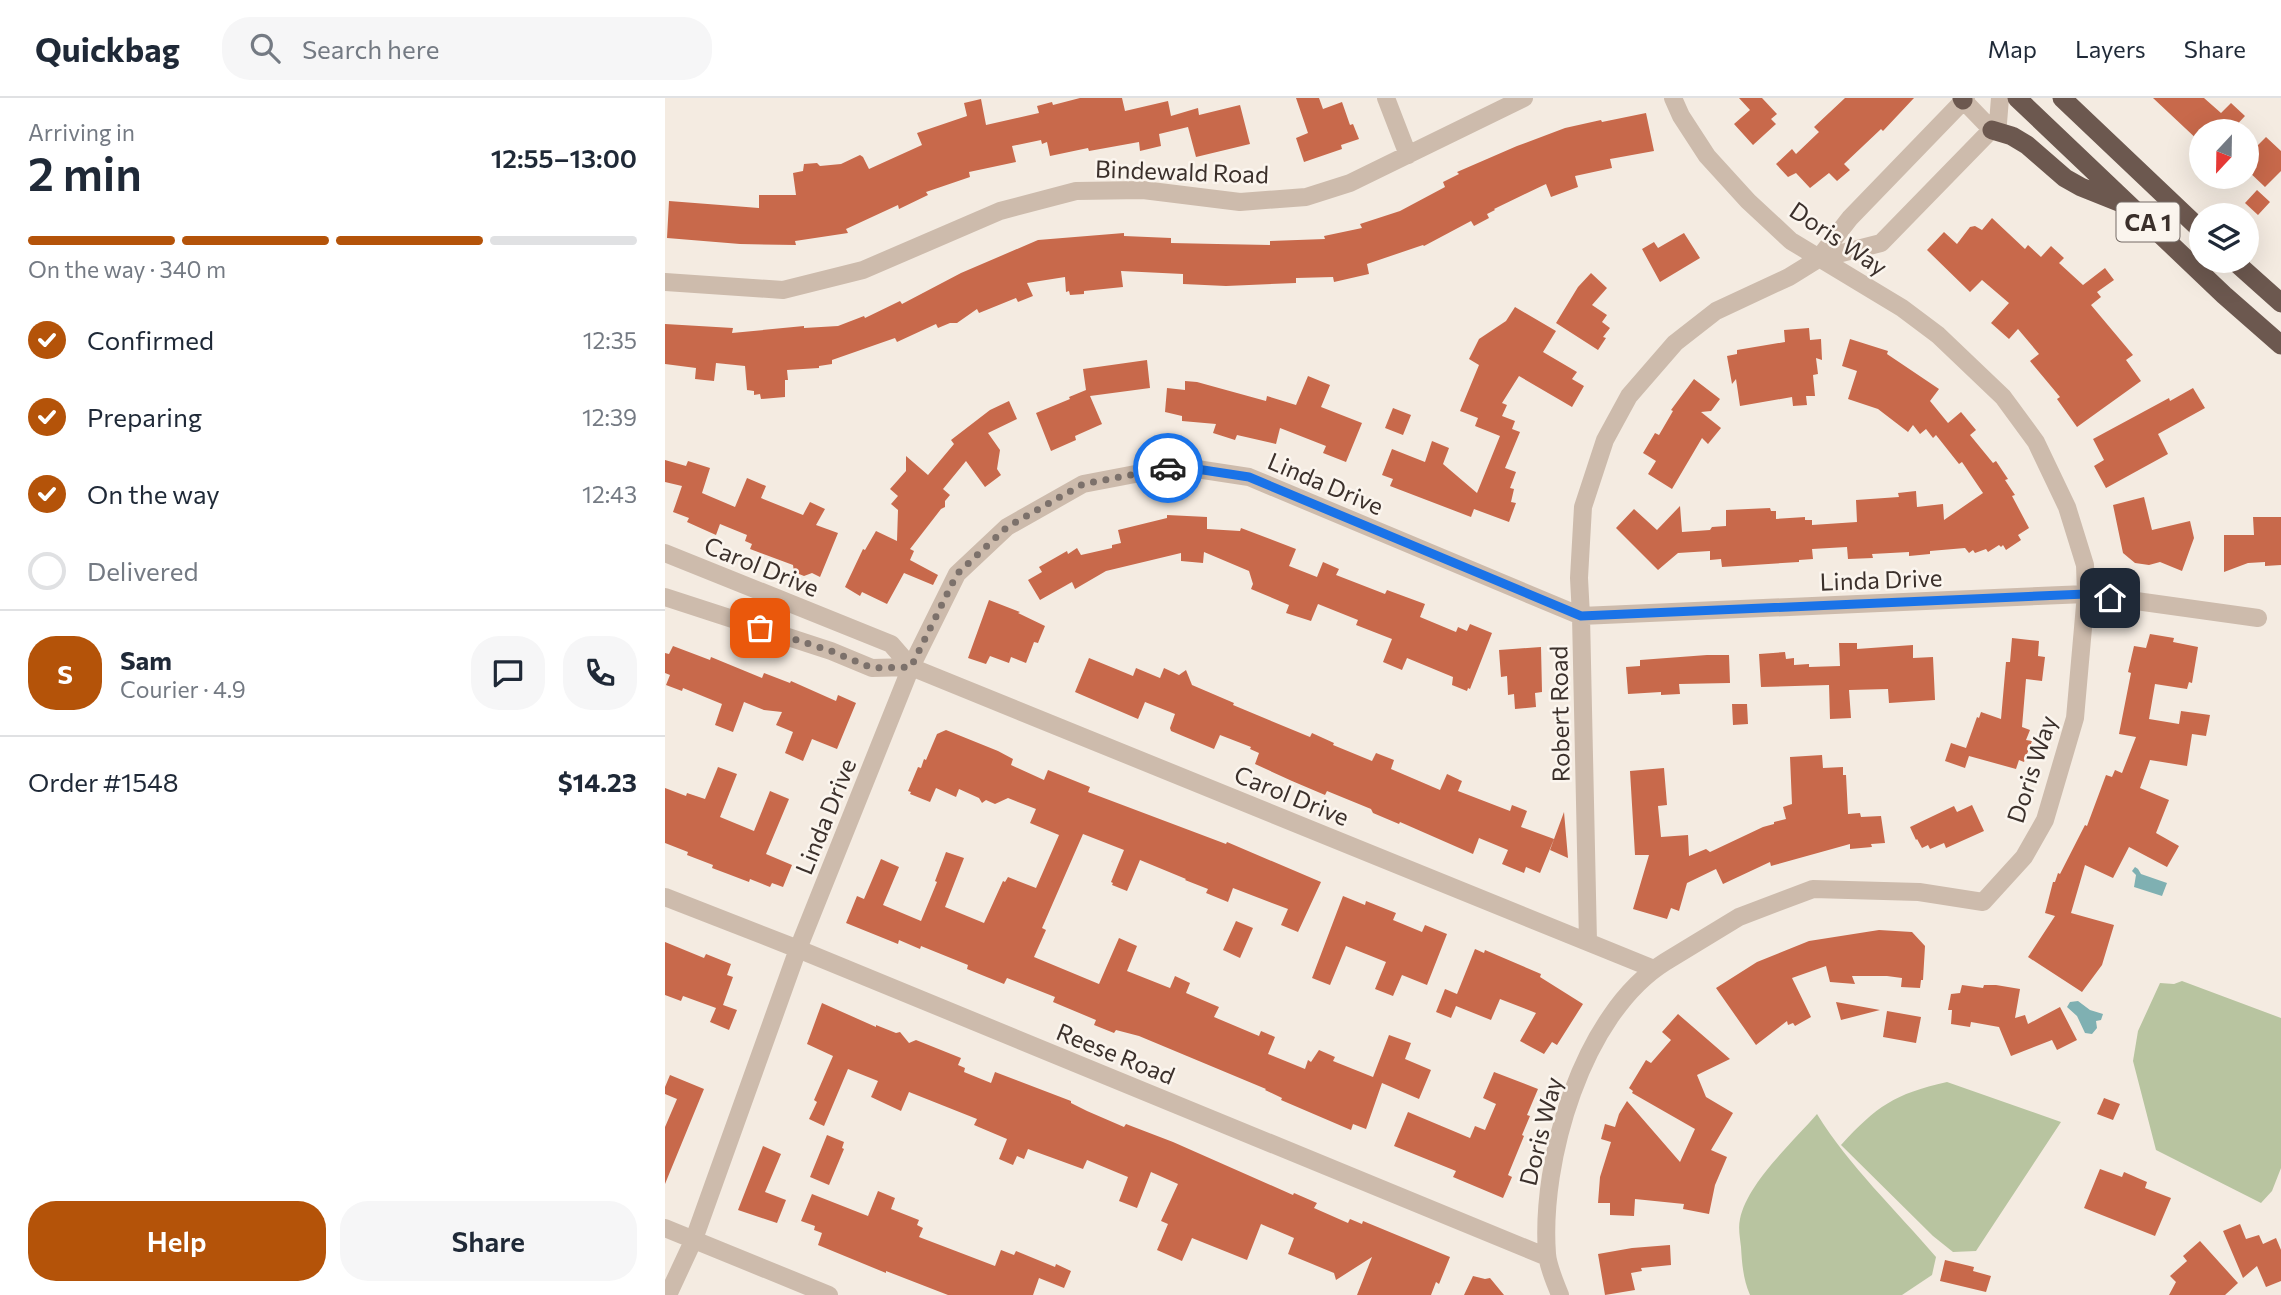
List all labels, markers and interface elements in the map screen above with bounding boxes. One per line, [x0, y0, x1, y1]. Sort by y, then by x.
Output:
search box [222, 17, 712, 80]
text: Quickbag [35, 28, 180, 69]
icon: search [246, 29, 284, 67]
text: Search here [302, 33, 439, 64]
text: Map [1988, 34, 2037, 63]
text: Layers [2075, 34, 2146, 63]
text: Share [2184, 34, 2246, 63]
text: Arriving in [28, 118, 135, 146]
north arrow [2189, 119, 2259, 189]
map controls [2189, 119, 2259, 273]
text: 12:55–13:00 [491, 142, 637, 173]
text: 2 min [28, 144, 142, 200]
street label: Bindewald Road [1095, 153, 1269, 189]
street label: Doris Way [1785, 195, 1893, 281]
road number: CA 1 [2117, 203, 2179, 242]
button: layers [2189, 203, 2259, 273]
text: On the way · 340 m [28, 255, 226, 283]
icon: check [28, 321, 66, 359]
text: Confirmed [87, 324, 214, 355]
text: 12:35 [583, 326, 637, 354]
icon: check [28, 398, 66, 436]
text: Preparing [87, 401, 202, 432]
text: 12:39 [582, 403, 637, 431]
courier [1133, 433, 1203, 503]
street label: Linda Drive [1264, 446, 1388, 520]
icon: car [1149, 449, 1187, 487]
icon: check [28, 475, 66, 513]
text: On the way [87, 478, 220, 509]
text: 12:43 [582, 480, 637, 508]
street label: Carol Drive [700, 530, 824, 602]
text: Delivered [87, 555, 198, 586]
street label: Linda Drive [1819, 562, 1943, 596]
pin [2080, 568, 2140, 628]
icon: home [2091, 579, 2129, 617]
pin [730, 598, 790, 658]
icon: bag [741, 609, 779, 647]
button: chat [471, 636, 545, 710]
button: phone [563, 636, 637, 710]
text: Sam [120, 644, 172, 675]
street label: Robert Road [1543, 645, 1575, 783]
text: S [57, 658, 73, 689]
text: Courier · 4.9 [120, 675, 246, 703]
street label: Doris Way [2000, 712, 2062, 826]
street label: Linda Drive [789, 754, 861, 878]
street label: Carol Drive [1230, 759, 1354, 831]
text: Order #1548 [28, 766, 178, 797]
text: $14.23 [558, 766, 637, 797]
street label: Reese Road [1053, 1016, 1179, 1090]
street label: Doris Way [1512, 1074, 1568, 1188]
button: Help [28, 1201, 326, 1281]
button: Share [340, 1201, 637, 1281]

